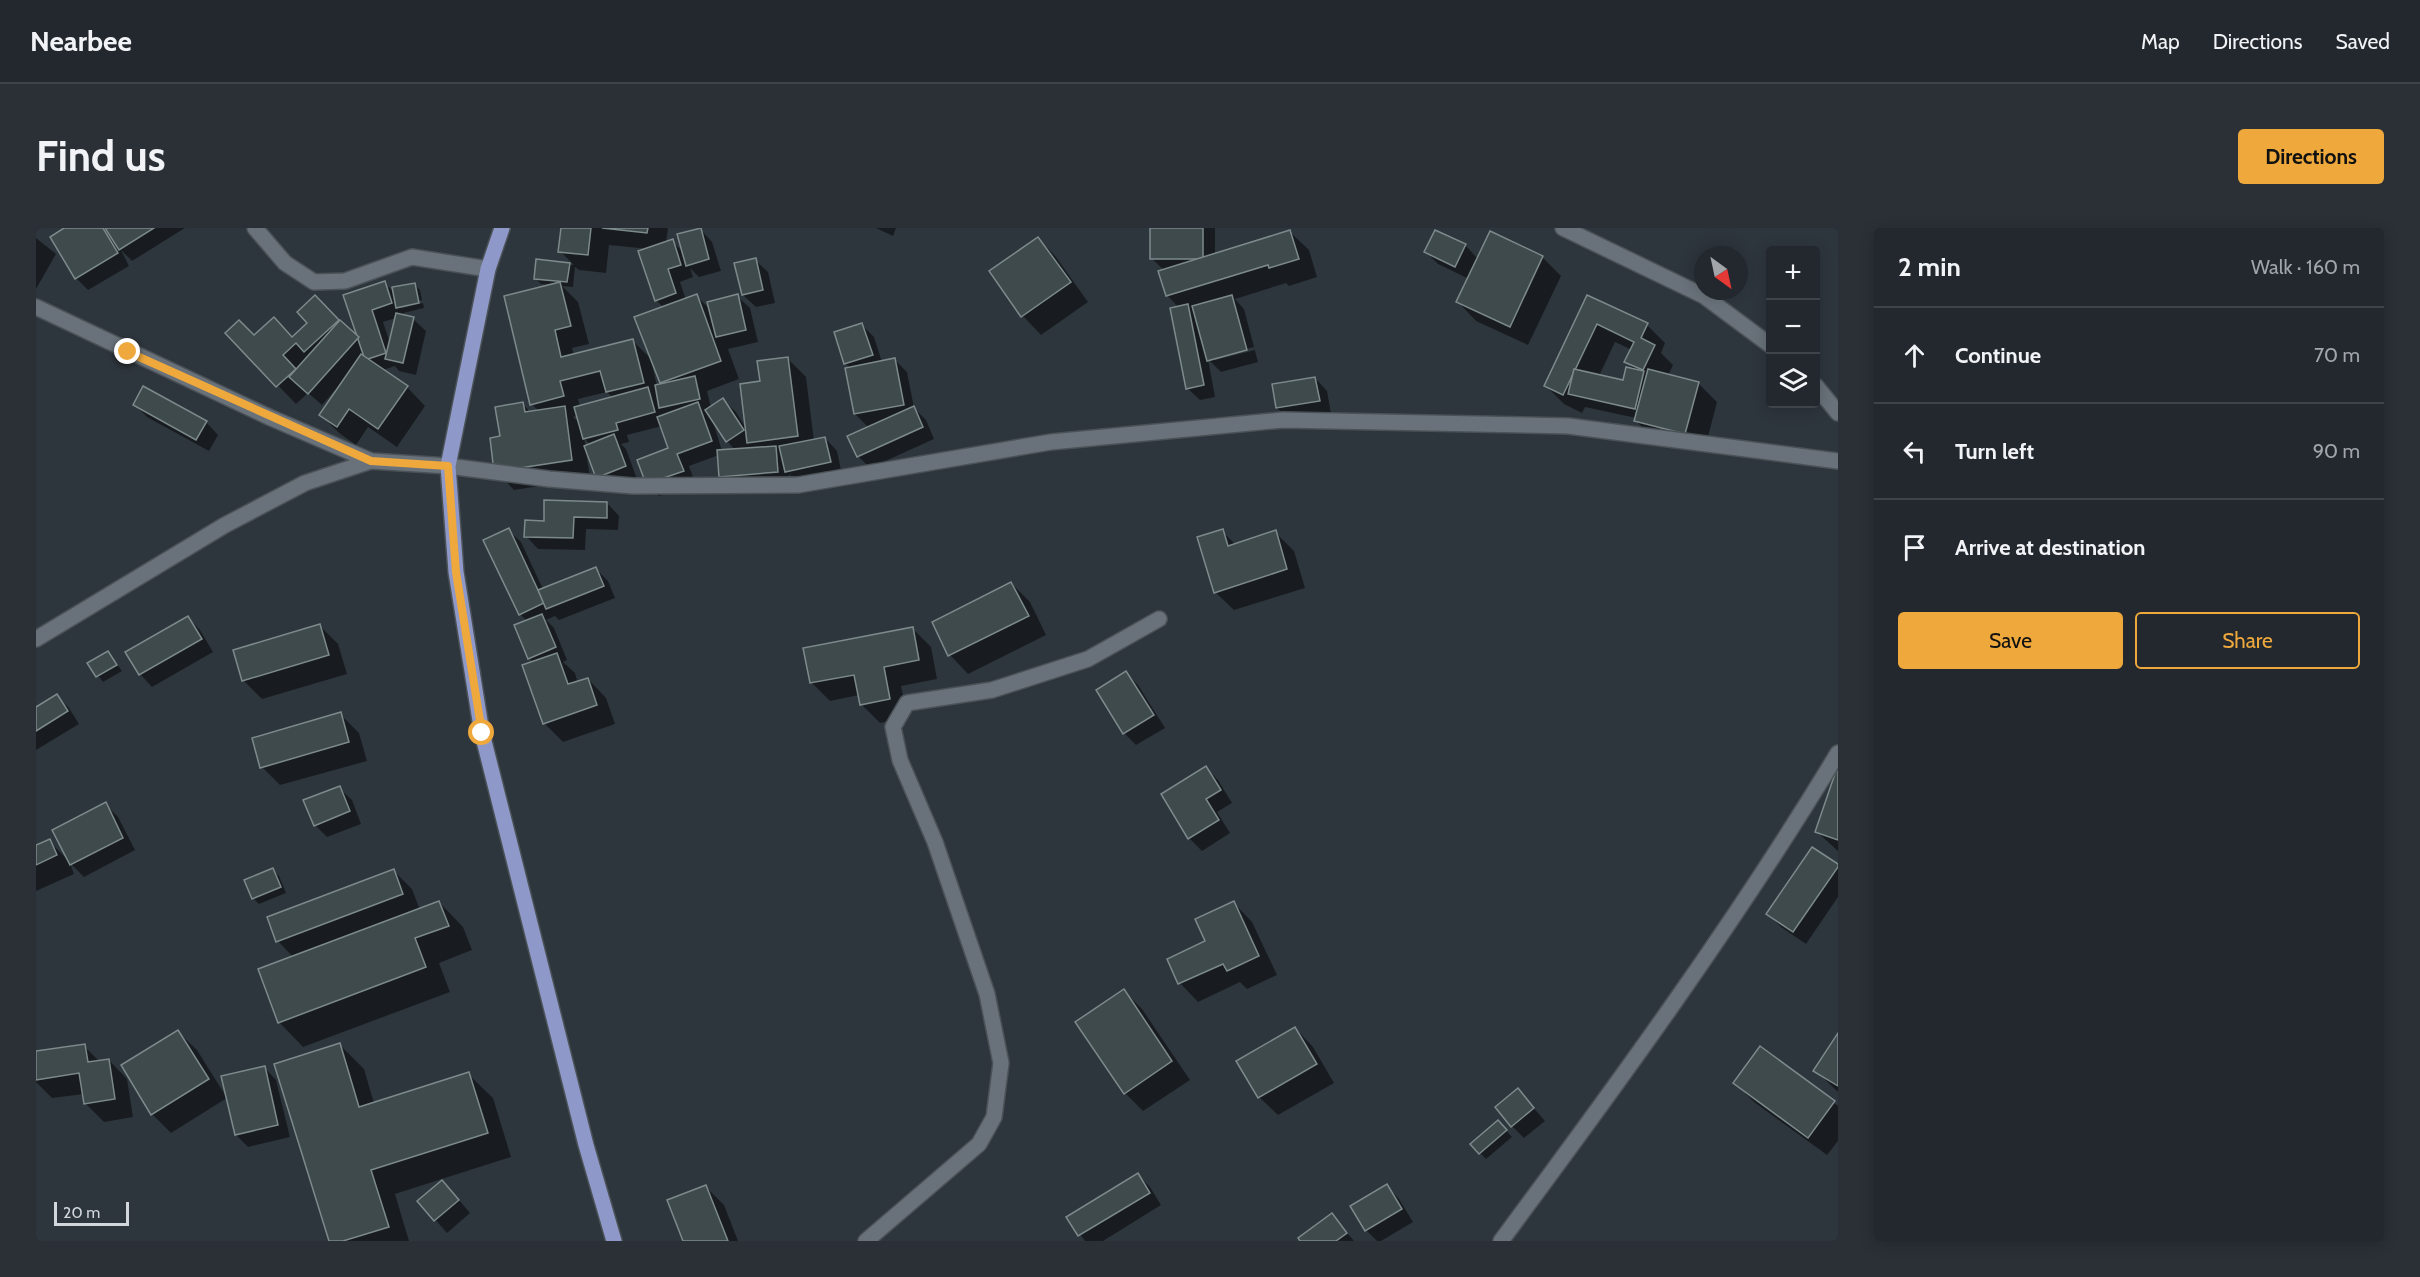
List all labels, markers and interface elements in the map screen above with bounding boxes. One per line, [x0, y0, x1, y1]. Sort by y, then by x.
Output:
text: Nearbee [30, 24, 132, 58]
text: Map [2141, 29, 2180, 54]
text: Directions [2213, 29, 2302, 54]
text: Saved [2335, 29, 2390, 54]
button: Directions [2238, 129, 2384, 184]
text: Find us [36, 130, 165, 182]
north arrow [1694, 246, 1748, 300]
map controls [1766, 246, 1820, 408]
button: + [1766, 246, 1820, 300]
text: 2 min [1898, 251, 1961, 283]
text: Walk · 160 m [2251, 255, 2360, 279]
button: − [1766, 300, 1820, 354]
route end [114, 338, 140, 364]
icon: ahead [1898, 339, 1931, 372]
text: Continue [1955, 342, 2041, 369]
text: 70 m [2314, 343, 2360, 367]
button: layers [1766, 354, 1820, 408]
icon: left [1898, 435, 1931, 468]
text: Turn left [1955, 438, 2034, 465]
text: 90 m [2313, 439, 2360, 463]
icon: arrive [1898, 531, 1931, 564]
text: Arrive at destination [1955, 534, 2145, 561]
button: Save [1898, 612, 2123, 669]
button: Share [2135, 612, 2360, 669]
route start [468, 719, 494, 745]
scale bar [54, 1199, 129, 1226]
text: 20 m [63, 1203, 100, 1222]

